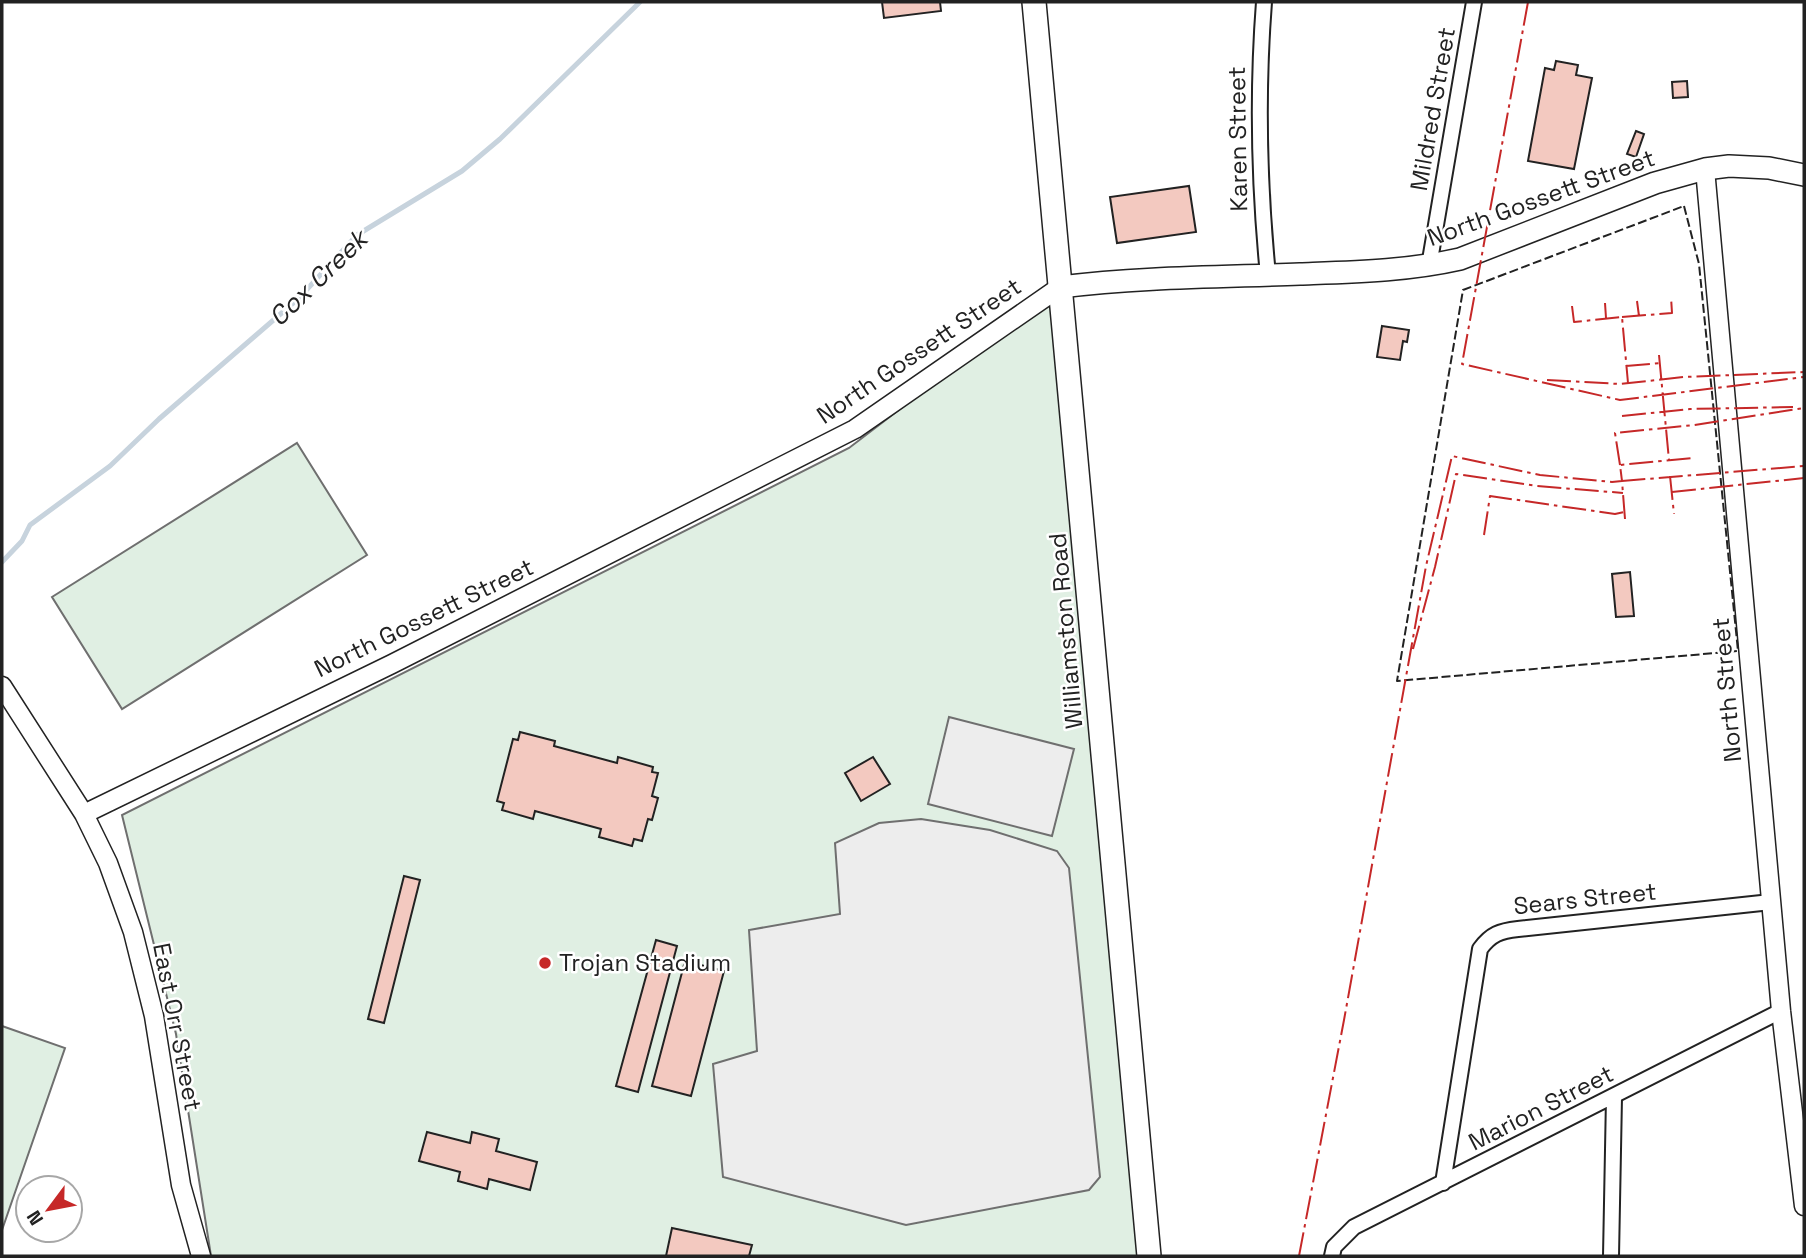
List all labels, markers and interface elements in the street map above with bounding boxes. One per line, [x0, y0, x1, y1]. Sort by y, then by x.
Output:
street label: Mildred Street [1403, 25, 1462, 193]
street label: Karen Street [1221, 66, 1254, 212]
street label: North Gossett Street [1423, 142, 1659, 253]
water label: Cox Creek [261, 220, 377, 334]
street label: North Gossett Street [810, 271, 1027, 431]
street label: Williamston Road [1041, 532, 1090, 730]
street label: North Gossett Street [309, 551, 539, 684]
street label: North Street [1705, 616, 1748, 764]
street label: Sears Street [1512, 876, 1658, 921]
street label: East Orr Street [146, 940, 209, 1114]
place label: Trojan Stadium [559, 947, 731, 978]
marker: Trojan Stadium [537, 955, 553, 971]
street label: Marion Street [1463, 1058, 1618, 1157]
north arrow [14, 1174, 84, 1244]
text: N [21, 1206, 49, 1230]

